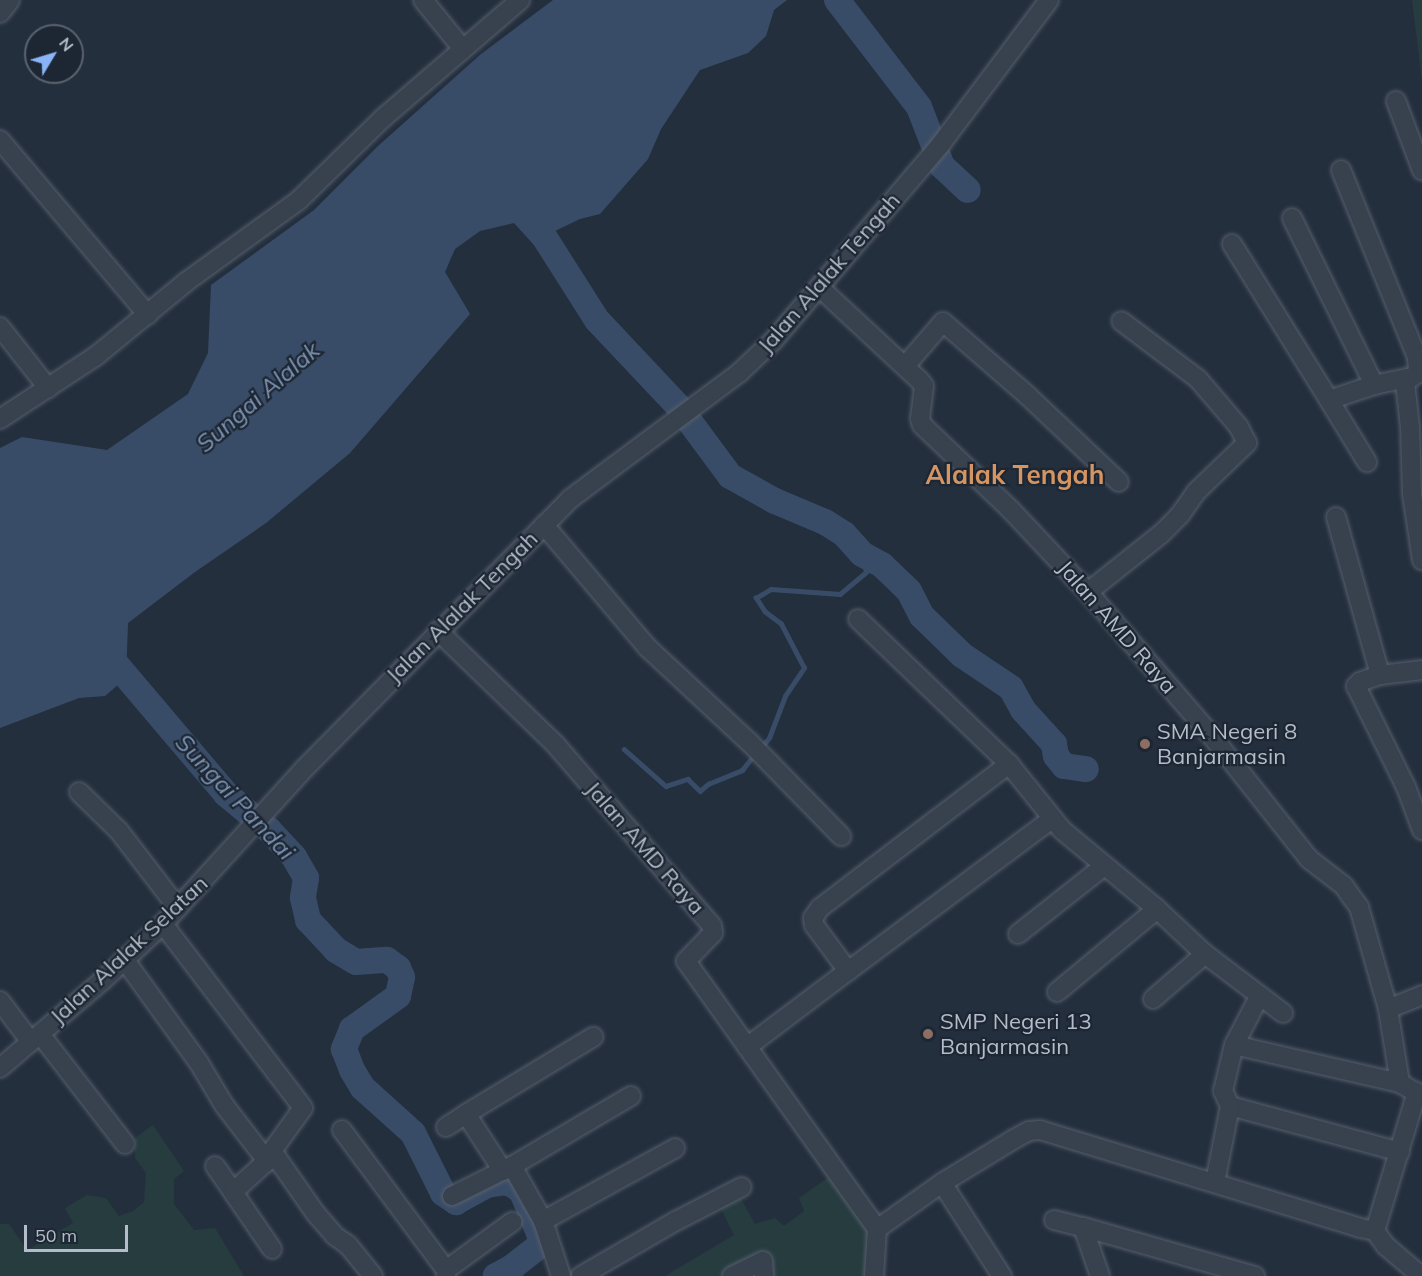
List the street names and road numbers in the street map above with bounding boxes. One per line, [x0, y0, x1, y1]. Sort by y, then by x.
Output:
street label: Jalan Alalak Tengah [752, 188, 906, 358]
street label: Jalan Alalak Tengah [381, 526, 543, 688]
street label: Jalan AMD Raya [1052, 555, 1182, 699]
street label: Jalan AMD Raya [580, 776, 710, 920]
street label: Jalan Alalak Selatan [45, 870, 213, 1030]

